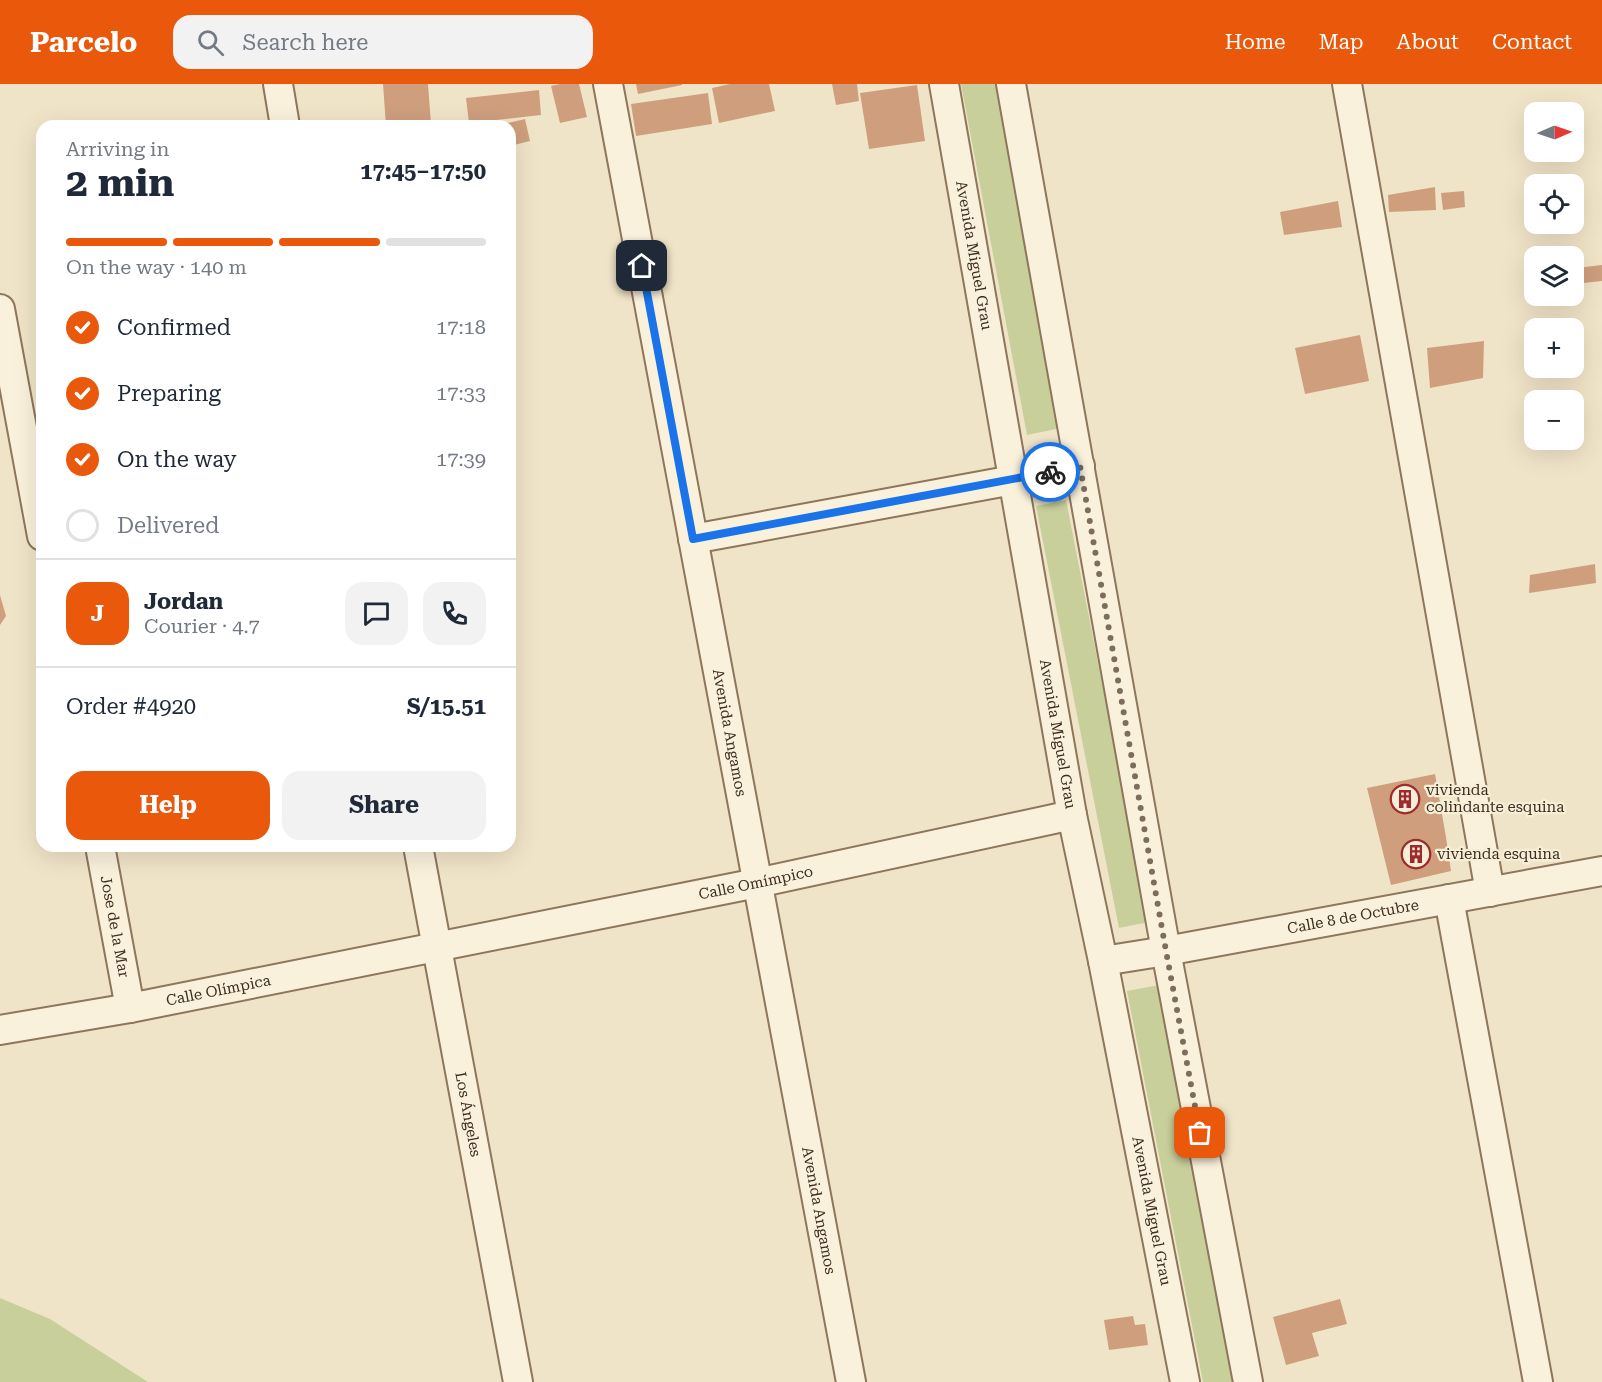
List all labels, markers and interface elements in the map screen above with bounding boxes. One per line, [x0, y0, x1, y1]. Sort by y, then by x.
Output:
search box [173, 15, 593, 69]
text: Parcelo [30, 26, 137, 59]
icon: search [194, 26, 227, 59]
text: Search here [242, 30, 368, 55]
text: Home [1225, 30, 1286, 54]
text: Map [1319, 30, 1364, 54]
text: About [1397, 30, 1459, 54]
text: Contact [1492, 30, 1572, 54]
north arrow [1524, 102, 1584, 162]
map controls [1524, 102, 1584, 450]
text: Arriving in [66, 137, 169, 161]
text: 17:45–17:50 [360, 159, 486, 184]
text: 2 min [66, 160, 174, 206]
button: locate [1524, 174, 1584, 234]
street label: Avenida Miguel Grau [952, 179, 996, 332]
pin [616, 240, 667, 291]
button: layers [1524, 246, 1584, 306]
icon: home [625, 249, 658, 282]
text: On the way · 140 m [66, 255, 247, 279]
icon: check [66, 311, 99, 344]
text: Confirmed [117, 315, 231, 340]
text: 17:18 [436, 315, 486, 339]
button: + [1524, 318, 1584, 378]
icon: check [66, 377, 99, 410]
text: Preparing [117, 381, 221, 406]
text: 17:33 [436, 381, 486, 405]
button: − [1524, 390, 1584, 450]
courier [1020, 442, 1080, 502]
icon: check [66, 443, 99, 476]
text: On the way [117, 447, 237, 472]
text: 17:39 [436, 447, 486, 471]
icon: bike [1034, 456, 1067, 489]
text: Delivered [117, 513, 219, 538]
button: chat [345, 582, 408, 645]
button: phone [423, 582, 486, 645]
text: Jordan [144, 589, 223, 614]
text: J [91, 601, 104, 626]
text: Courier · 4.7 [144, 614, 260, 638]
street label: Avenida Miguel Grau [1036, 658, 1080, 811]
street label: Avenida Angamos [709, 667, 750, 798]
text: Order #4920 [66, 694, 196, 719]
text: S/15.51 [407, 694, 486, 719]
button: Help [66, 771, 270, 840]
button: Share [282, 771, 486, 840]
place label: vivienda colindante esquina [1426, 781, 1564, 816]
building icon: vivienda colindante esquina [1389, 783, 1421, 815]
building icon: vivienda esquina [1400, 838, 1432, 870]
place label: vivienda esquina [1437, 845, 1560, 863]
street label: Calle Omímpico [697, 862, 815, 903]
street label: Jose de la Mar [97, 874, 133, 979]
street label: Calle 8 de Octubre [1286, 896, 1420, 938]
street label: Calle Olímpica [164, 971, 272, 1010]
street label: Los Ángeles [451, 1070, 485, 1158]
pin [1174, 1107, 1225, 1158]
icon: bag [1183, 1116, 1216, 1149]
street label: Avenida Miguel Grau [1128, 1135, 1175, 1288]
street label: Avenida Angamos [798, 1145, 840, 1276]

